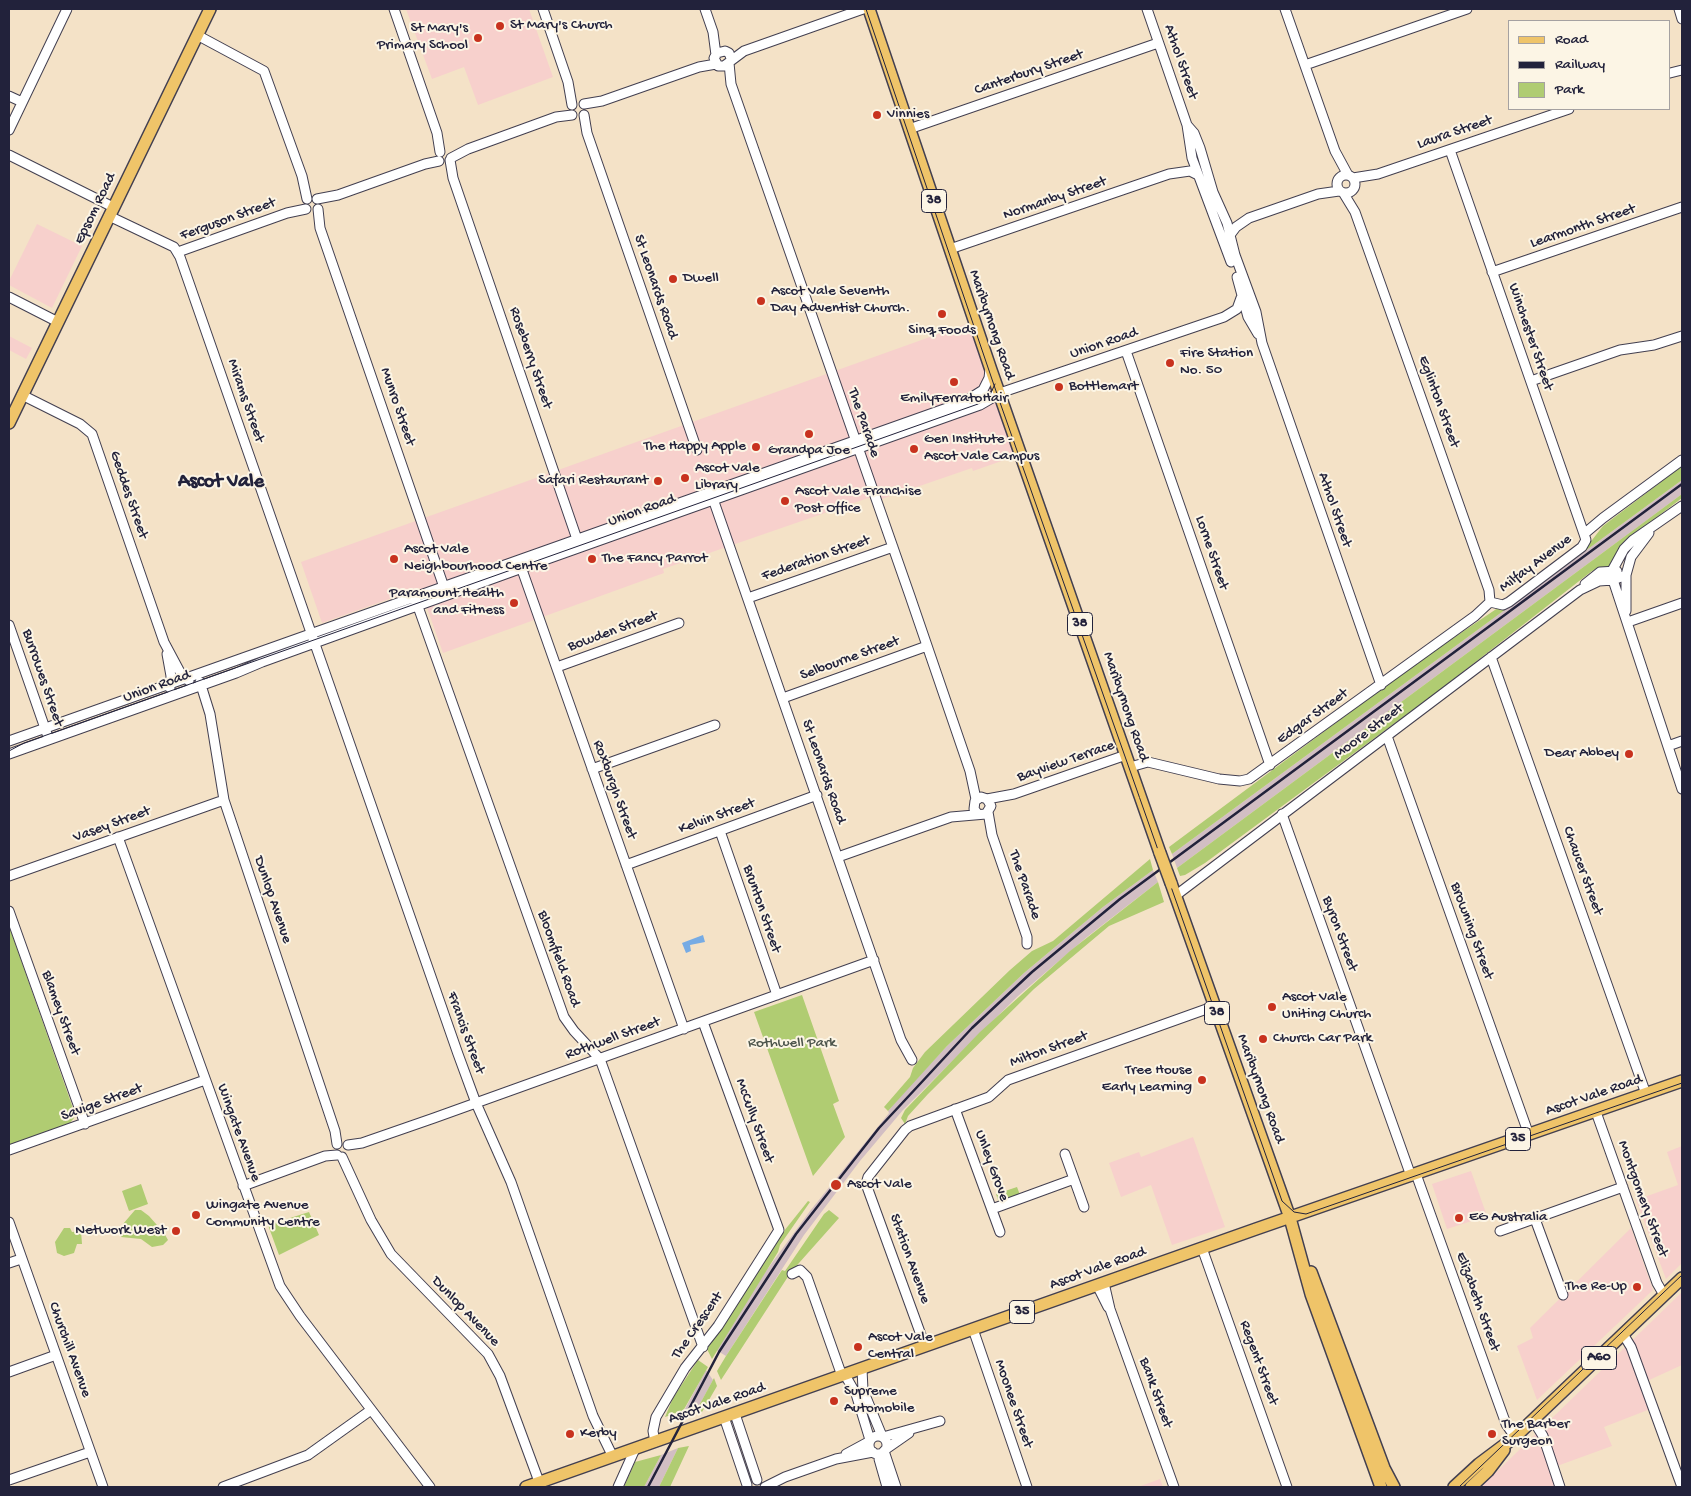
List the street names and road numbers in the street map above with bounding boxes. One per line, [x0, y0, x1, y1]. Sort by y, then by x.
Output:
street label: Athol Street [1159, 22, 1201, 102]
street label: Canterbury Street [972, 46, 1086, 100]
street label: Laura Street [1415, 112, 1495, 154]
street label: Epsom Road [71, 170, 121, 248]
street label: Normanby Street [1001, 173, 1109, 225]
road number: 38 [922, 190, 946, 212]
street label: Ferguson Street [178, 194, 278, 246]
street label: Learmonth Street [1528, 201, 1638, 253]
street label: St Leonards Road [629, 233, 681, 341]
street label: Maribyrnong Road [964, 268, 1018, 382]
street label: Winchester Street [1503, 281, 1557, 393]
street label: Roseberry Street [504, 305, 556, 411]
street label: Union Road [1068, 324, 1140, 364]
street label: Eglinton Street [1413, 354, 1463, 450]
street label: Mirams Street [222, 357, 268, 445]
street label: Munro Street [375, 366, 419, 448]
street label: The Parade [843, 386, 883, 460]
street label: Geddes Street [105, 449, 151, 541]
street label: Athol Street [1313, 470, 1355, 550]
street label: Union Road [606, 491, 678, 531]
street label: Lorne Street [1190, 514, 1232, 592]
street label: Milfay Avenue [1496, 531, 1576, 597]
street label: Federation Street [759, 532, 873, 586]
street label: Bowden Street [566, 607, 660, 657]
road number: 38 [1068, 612, 1092, 636]
street label: Burrowes Street [17, 627, 67, 729]
street label: Selbourne Street [798, 633, 902, 685]
street label: Maribyrnong Road [1098, 650, 1152, 764]
street label: Union Road [121, 667, 193, 707]
street label: Edgar Street [1274, 685, 1352, 749]
street label: Moore Street [1331, 700, 1407, 764]
street label: St Leonards Road [797, 718, 849, 826]
street label: Bayview Terrace [1015, 737, 1117, 787]
street label: Roxburgh Street [588, 738, 640, 842]
street label: Kelvin Street [676, 795, 758, 839]
street label: Vasey Street [71, 803, 153, 847]
street label: Chaucer Street [1558, 824, 1606, 918]
street label: The Parade [1004, 848, 1044, 922]
street label: Dunlop Avenue [249, 854, 295, 946]
street label: Brunton Street [738, 863, 784, 955]
street label: Browning Street [1445, 880, 1497, 982]
street label: Byron Street [1317, 894, 1361, 974]
street label: Bloomfield Road [532, 908, 584, 1010]
street label: Blamey Street [36, 968, 84, 1058]
street label: Francis Street [442, 990, 488, 1076]
road number: 38 [1204, 1001, 1230, 1024]
street label: Rothwell Street [563, 1014, 663, 1064]
street label: Milton Street [1008, 1028, 1090, 1072]
street label: Maribyrnong Road [1232, 1032, 1288, 1146]
street label: Ascot Vale Road [1543, 1071, 1645, 1121]
street label: McCully Street [730, 1076, 778, 1166]
street label: Savige Street [59, 1080, 145, 1126]
street label: Wingate Avenue [212, 1082, 264, 1184]
street label: Unley Grove [970, 1128, 1012, 1204]
road number: 35 [1506, 1128, 1530, 1150]
street label: Montgomery Street [1613, 1138, 1671, 1260]
street label: Station Avenue [884, 1212, 934, 1306]
street label: Ascot Vale Road [1047, 1243, 1149, 1295]
street label: Elizabeth Street [1451, 1250, 1503, 1354]
street label: Dunlop Avenue [427, 1273, 503, 1351]
street label: The Crescent [668, 1289, 728, 1363]
street label: Churchill Avenue [43, 1300, 95, 1400]
road number: 35 [1010, 1300, 1034, 1324]
street label: Regent Street [1234, 1318, 1282, 1408]
road number: A60 [1582, 1346, 1616, 1370]
street label: Bank Street [1134, 1355, 1176, 1431]
street label: Moonee Street [989, 1358, 1037, 1450]
street label: Ascot Vale Road [666, 1379, 768, 1429]

